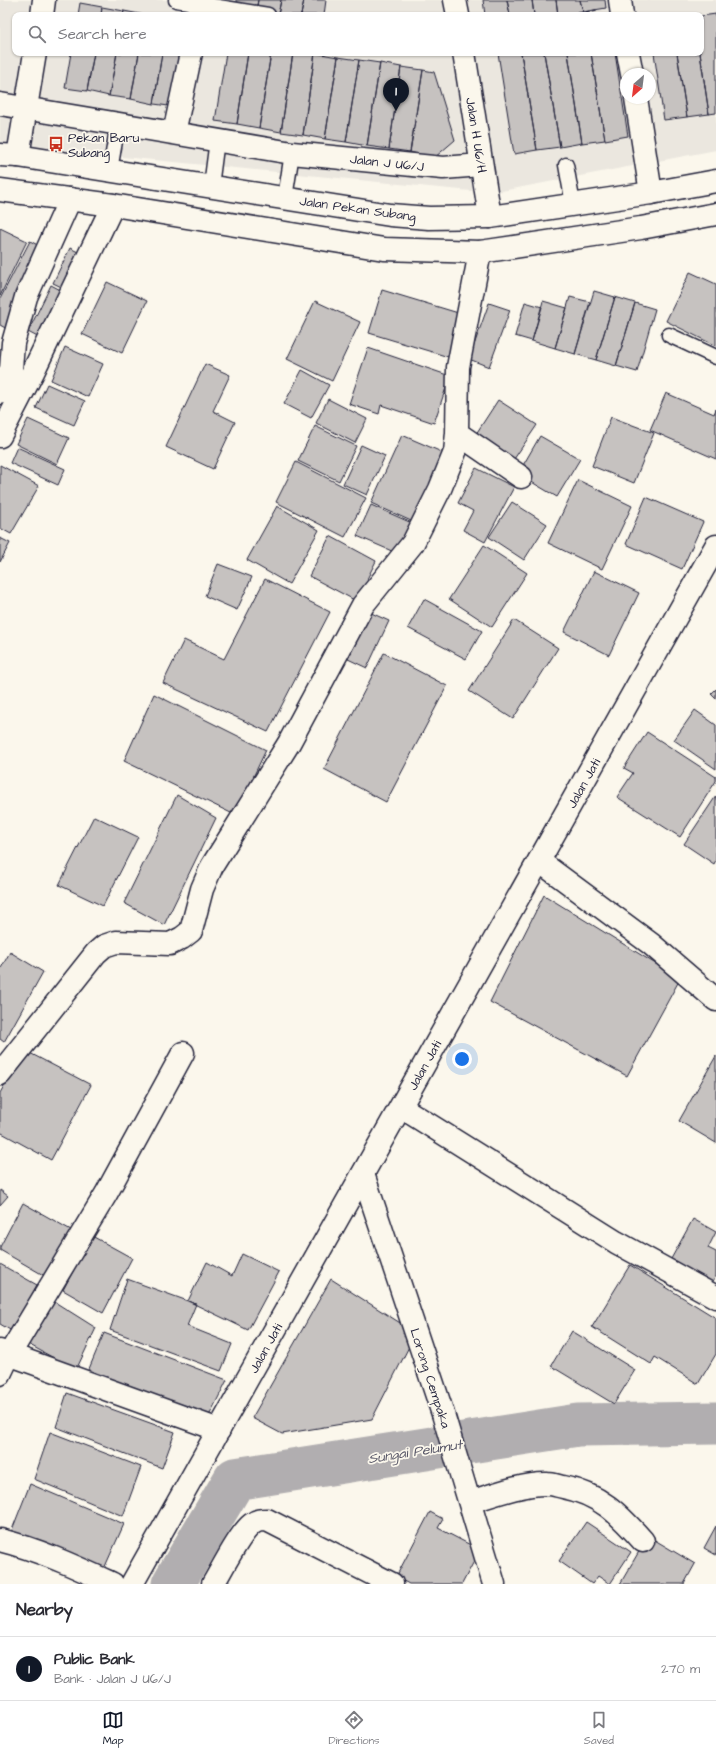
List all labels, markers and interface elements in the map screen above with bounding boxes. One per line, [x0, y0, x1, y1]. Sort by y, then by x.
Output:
search box [12, 12, 704, 56]
icon: search [26, 23, 48, 45]
text: Search here [58, 24, 147, 45]
north arrow [620, 68, 656, 104]
pin: 1 [383, 78, 409, 111]
street label: Jalan H U6/H [461, 96, 491, 174]
place label: Pekan Baru Subang [68, 129, 140, 163]
bus stop icon: Pekan Baru Subang [47, 135, 65, 153]
street label: Jalan J U6/J [349, 150, 425, 176]
street label: Jalan Pekan Subang [298, 192, 418, 227]
street label: Jalan Jati [563, 755, 605, 812]
street label: Jalan Jati [404, 1037, 446, 1094]
your location [452, 1049, 472, 1069]
street label: Jalan Jati [245, 1320, 287, 1377]
street label: Lorong Cempaka [404, 1326, 455, 1431]
water label: Sungai Pelumut [367, 1434, 465, 1469]
text: Nearby [16, 1598, 73, 1622]
text: Public Bank [54, 1649, 135, 1670]
text: 1 [28, 1660, 30, 1678]
text: 270 m [661, 1660, 700, 1678]
text: Bank · Jalan J U6/J [54, 1670, 171, 1688]
tab: Map [102, 1709, 124, 1748]
tab: Directions [328, 1709, 380, 1748]
tab: Saved [584, 1709, 614, 1748]

